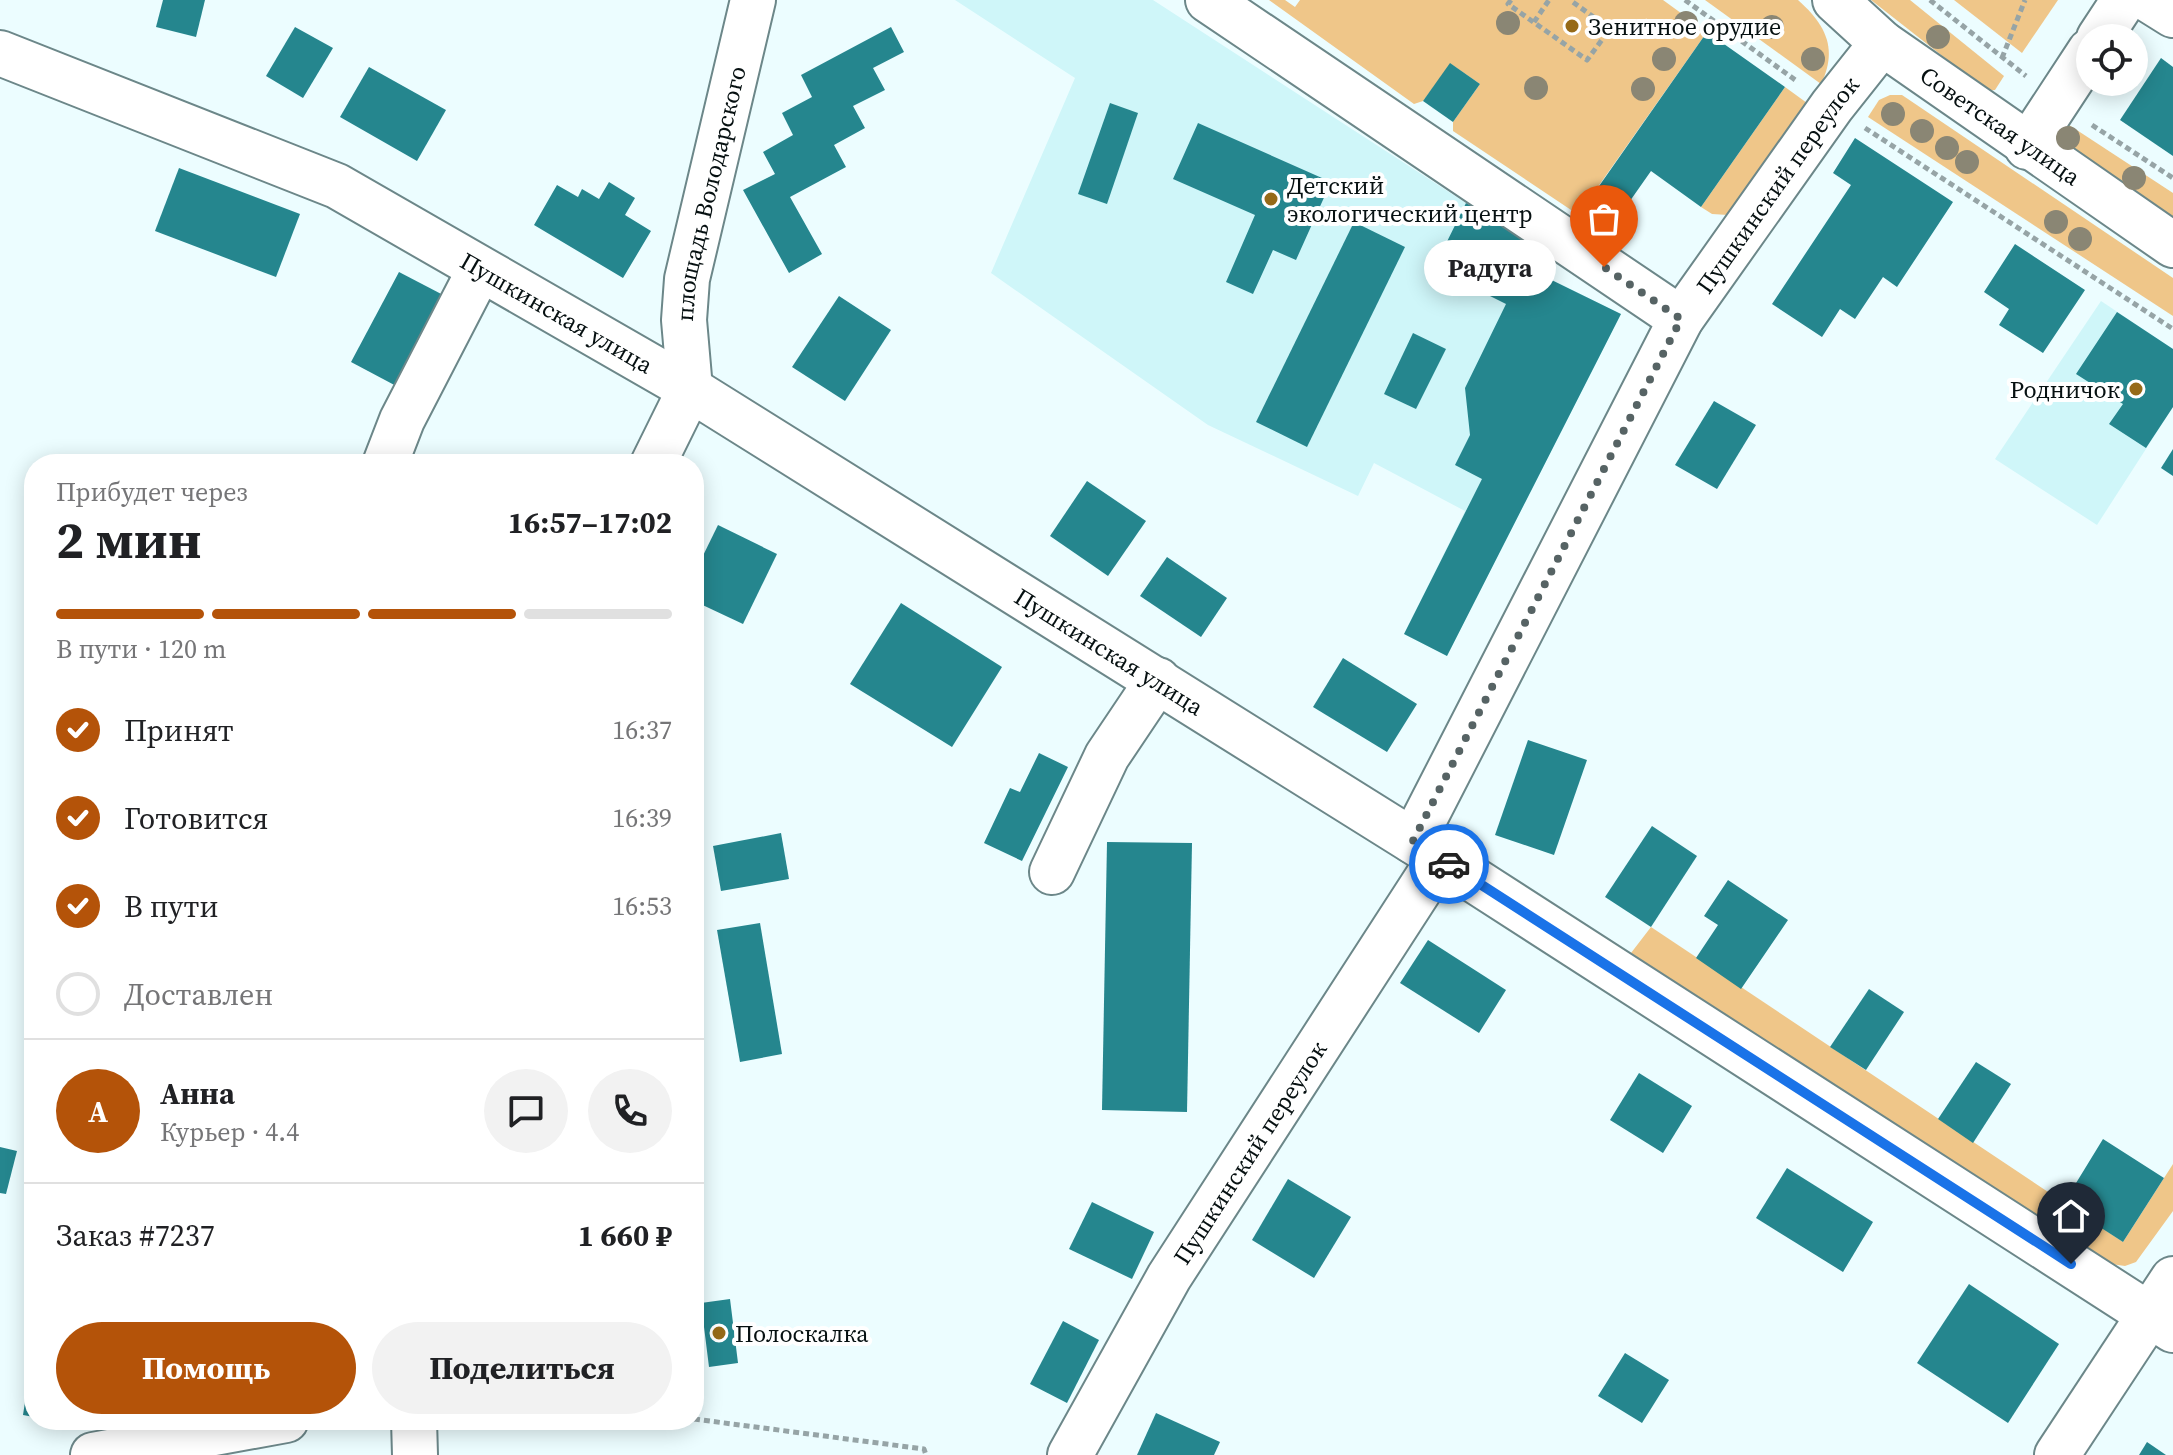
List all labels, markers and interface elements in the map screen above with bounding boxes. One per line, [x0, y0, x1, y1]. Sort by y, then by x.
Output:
place label: Зенитное орудие [1588, 10, 1781, 43]
marker: Зенитное орудие [1563, 17, 1581, 35]
map controls [2076, 24, 2148, 96]
button: locate [2076, 24, 2148, 96]
street label: Советская улица [1914, 58, 2088, 193]
street label: площадь Володарского [667, 63, 753, 323]
street label: Пушкинский переулок [1688, 69, 1866, 300]
place label: Детский экологический центр [1287, 169, 1533, 230]
pin [1570, 185, 1638, 267]
marker: Детский экологический центр [1262, 190, 1280, 208]
icon: bag [1582, 197, 1626, 241]
callout: Радуга [1424, 239, 1556, 295]
street label: Пушкинская улица [455, 244, 660, 381]
text: Радуга [1448, 250, 1533, 286]
place label: Родничок [2010, 373, 2120, 406]
marker: Родничок [2127, 380, 2145, 398]
text: Прибудет через [56, 474, 248, 510]
text: 16:57–17:02 [508, 502, 672, 543]
text: 2 мин [56, 504, 201, 575]
street label: Пушкинская улица [1008, 580, 1211, 723]
text: В пути · 120 m [56, 631, 226, 667]
icon: check [56, 708, 100, 752]
text: Принят [124, 710, 234, 751]
text: 16:37 [612, 712, 672, 748]
icon: check [56, 796, 100, 840]
text: Готовится [124, 798, 268, 839]
text: 16:39 [612, 800, 672, 836]
courier [1409, 824, 1489, 904]
icon: car [1427, 842, 1471, 886]
icon: check [56, 884, 100, 928]
text: В пути [124, 886, 219, 927]
text: 16:53 [612, 888, 672, 924]
text: Доставлен [124, 974, 273, 1015]
street label: Пушкинский переулок [1165, 1034, 1334, 1271]
button: chat [484, 1069, 568, 1153]
button: phone [588, 1069, 672, 1153]
text: Анна [160, 1073, 235, 1114]
text: А [88, 1091, 108, 1132]
text: Курьер · 4.4 [160, 1114, 299, 1150]
pin [2037, 1182, 2105, 1264]
icon: home [2049, 1194, 2093, 1238]
text: Заказ #7237 [56, 1215, 215, 1256]
text: 1 660 ₽ [578, 1215, 672, 1256]
place label: Полоскалка [735, 1317, 869, 1350]
button: Помощь [56, 1322, 356, 1414]
button: Поделиться [372, 1322, 672, 1414]
marker: Полоскалка [710, 1324, 728, 1342]

